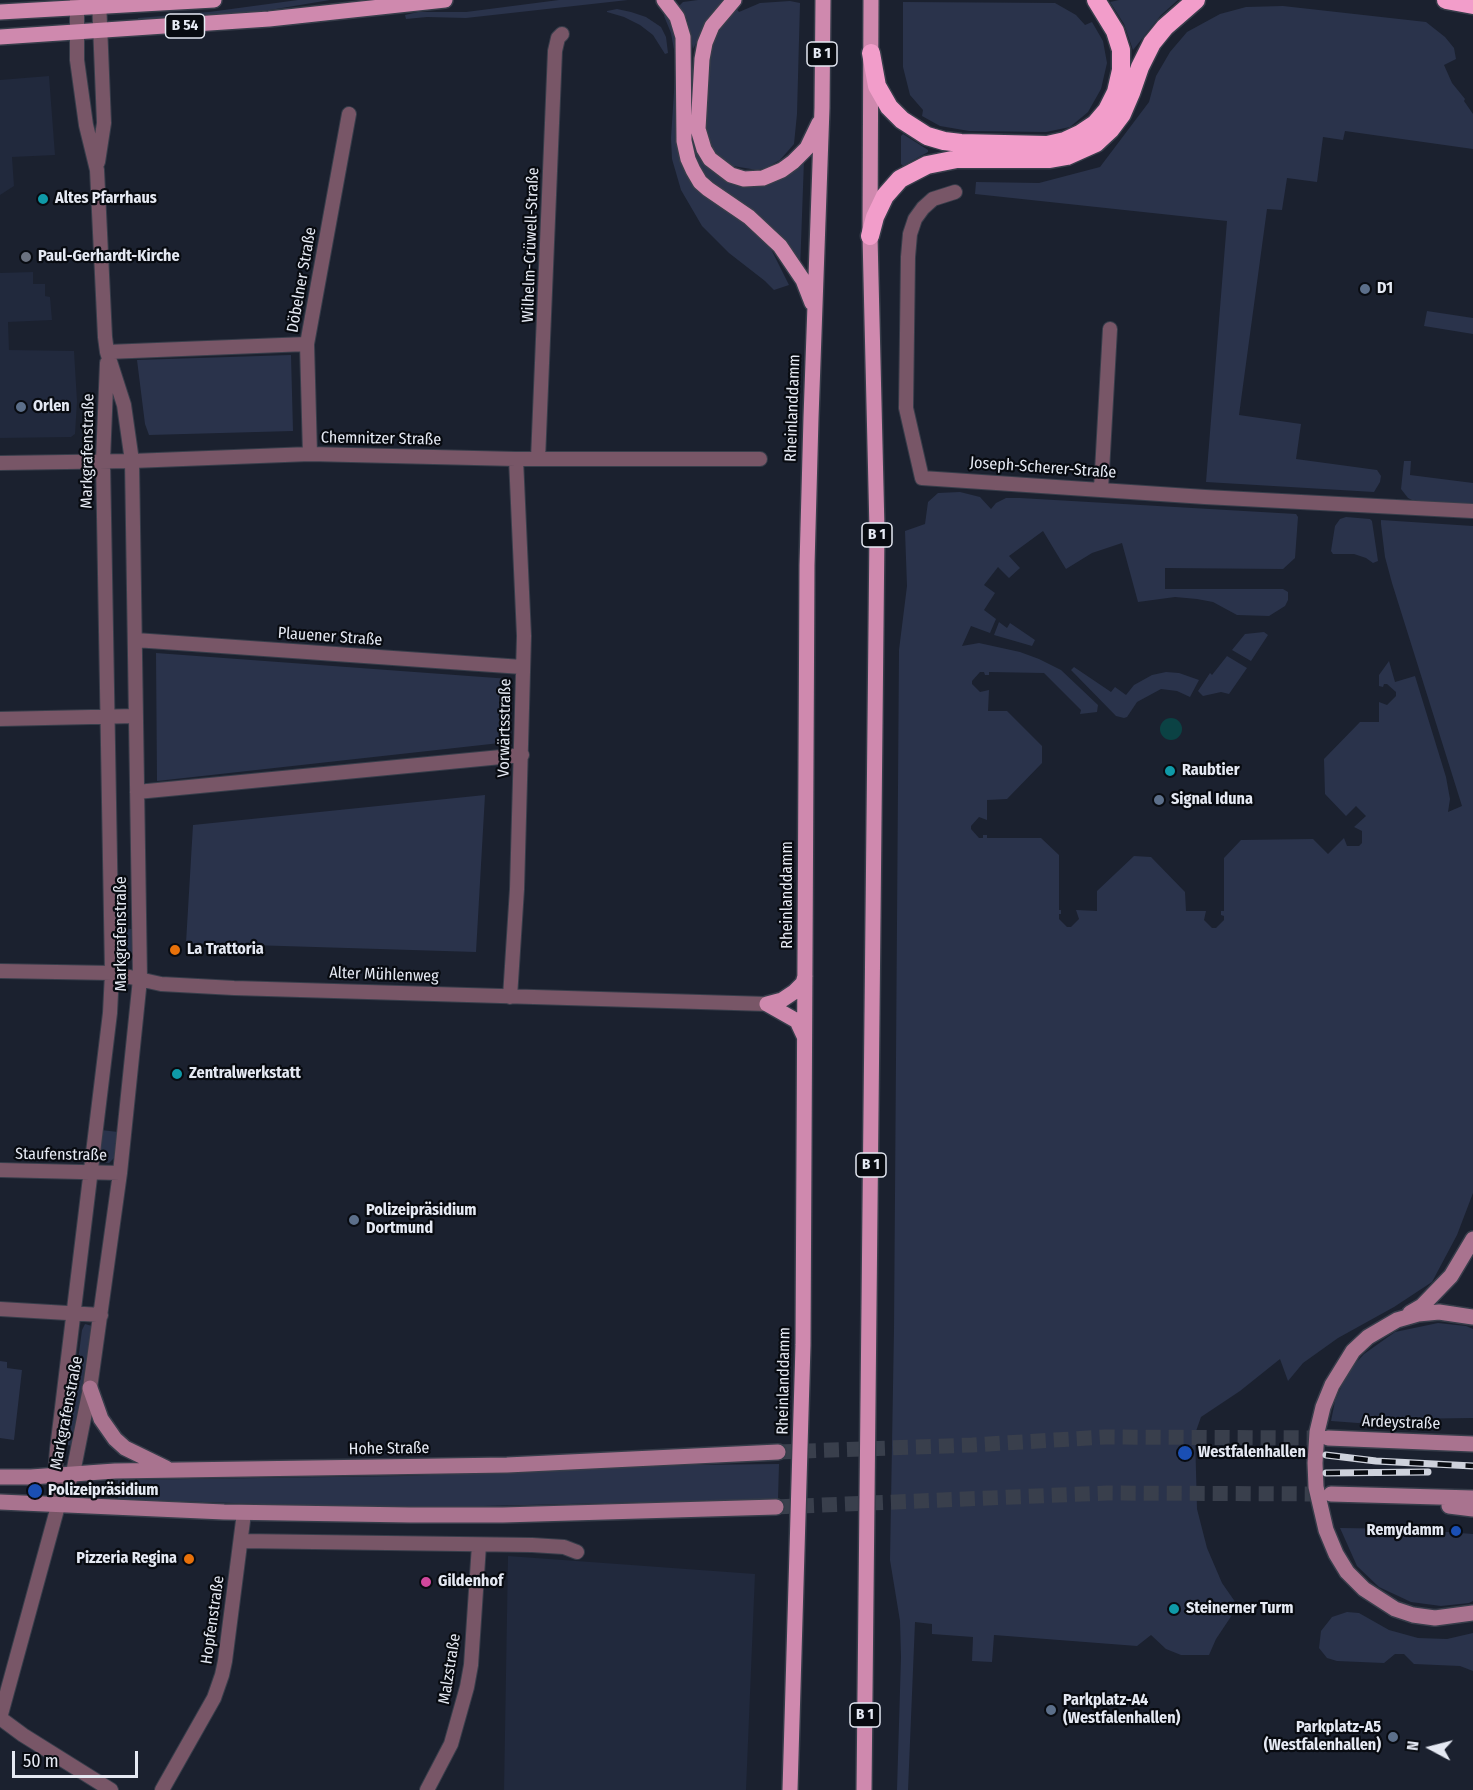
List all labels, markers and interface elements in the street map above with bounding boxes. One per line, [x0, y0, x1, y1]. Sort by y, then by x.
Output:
road number: B 54 [166, 14, 204, 38]
road number: B 1 [807, 42, 837, 66]
street label: Wilhelm-Crüwell-Straße [519, 167, 543, 323]
place label: Altes Pfarrhaus [55, 189, 157, 209]
marker: Altes Pfarrhaus [36, 192, 50, 206]
street label: Döbelner Straße [283, 226, 321, 334]
place label: Paul-Gerhardt-Kirche [38, 247, 180, 267]
marker: Paul-Gerhardt-Kirche [19, 250, 33, 264]
place label: D1 [1377, 279, 1393, 299]
marker: D1 [1358, 282, 1372, 296]
street label: Rheinlanddamm [782, 354, 804, 462]
street label: Markgrafenstraße [77, 393, 99, 509]
place label: Orlen [33, 397, 70, 417]
marker: Orlen [14, 400, 28, 414]
street label: Chemnitzer Straße [321, 428, 441, 450]
street label: Joseph-Scherer-Straße [969, 453, 1117, 483]
road number: B 1 [862, 523, 892, 547]
street label: Plauener Straße [277, 624, 383, 650]
street label: Vorwärtsstraße [495, 678, 515, 778]
place label: Raubtier [1182, 761, 1240, 781]
marker: Raubtier [1163, 764, 1177, 778]
place label: Signal Iduna [1171, 790, 1253, 810]
marker: Signal Iduna [1152, 793, 1166, 807]
street label: Rheinlanddamm [778, 841, 798, 949]
street label: Markgrafenstraße [112, 876, 132, 992]
place label: La Trattoria [187, 940, 264, 960]
marker: La Trattoria [168, 943, 182, 957]
street label: Alter Mühlenweg [329, 963, 439, 987]
place label: Zentralwerkstatt [189, 1064, 301, 1084]
marker: Zentralwerkstatt [170, 1067, 184, 1081]
street label: Staufenstraße [15, 1145, 107, 1165]
road number: B 1 [856, 1153, 886, 1177]
place label: Polizeipräsidium Dortmund [366, 1201, 477, 1239]
marker: Polizeipräsidium Dortmund [347, 1213, 361, 1227]
street label: Rheinlanddamm [773, 1327, 795, 1435]
street label: Markgrafenstraße [47, 1355, 87, 1471]
street label: Ardeystraße [1361, 1412, 1441, 1434]
street label: Hohe Straße [348, 1439, 430, 1459]
place label: Westfalenhallen [1198, 1443, 1306, 1463]
marker: Westfalenhallen [1176, 1444, 1194, 1462]
place label: Polizeipräsidium [48, 1481, 159, 1501]
marker: Polizeipräsidium [26, 1482, 44, 1500]
place label: Remydamm [1366, 1521, 1444, 1541]
marker: Remydamm [1449, 1524, 1463, 1538]
place label: Pizzeria Regina [76, 1549, 177, 1569]
marker: Pizzeria Regina [182, 1552, 196, 1566]
place label: Gildenhof [438, 1572, 503, 1592]
street label: Hopfenstraße [197, 1575, 229, 1665]
marker: Gildenhof [419, 1575, 433, 1589]
place label: Steinerner Turm [1186, 1599, 1294, 1619]
marker: Steinerner Turm [1167, 1602, 1181, 1616]
street label: Malzstraße [435, 1632, 465, 1706]
place label: Parkplatz-A4 (Westfalenhallen) [1063, 1691, 1180, 1729]
road number: B 1 [850, 1703, 880, 1727]
marker: Parkplatz-A4 (Westfalenhallen) [1044, 1703, 1058, 1717]
place label: Parkplatz-A5 (Westfalenhallen) [1264, 1718, 1381, 1756]
north arrow [1401, 1718, 1461, 1778]
marker: Parkplatz-A5 (Westfalenhallen) [1386, 1730, 1400, 1744]
scale bar [15, 1739, 141, 1777]
text: N [1403, 1740, 1423, 1752]
text: 50 m [23, 1750, 59, 1772]

